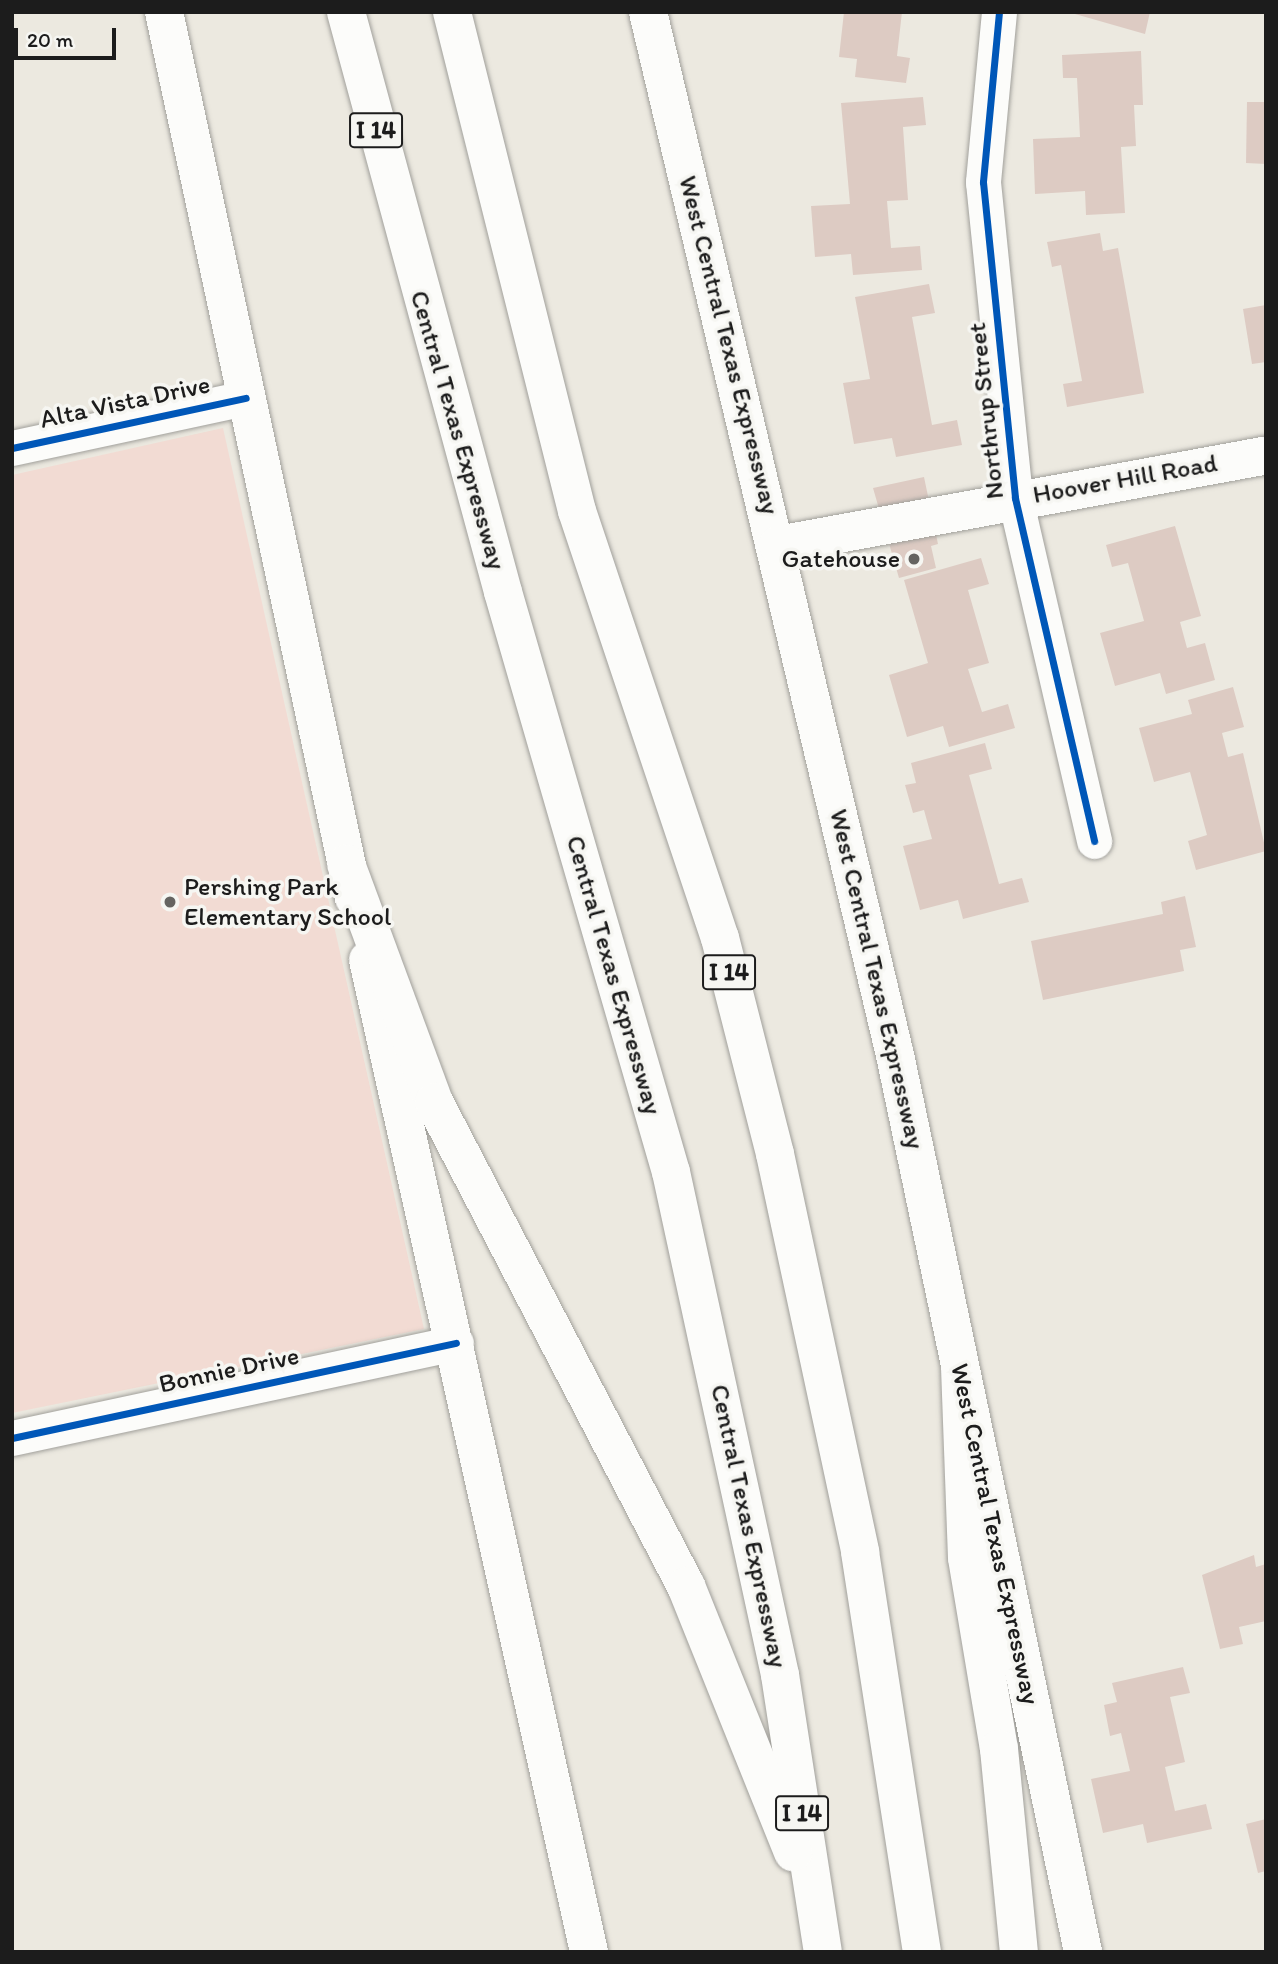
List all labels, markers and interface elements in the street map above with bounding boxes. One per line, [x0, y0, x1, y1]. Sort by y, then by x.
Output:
scale bar [18, 14, 119, 58]
text: 20 m [27, 27, 73, 52]
road number: I 14 [348, 110, 404, 150]
street label: West Central Texas Expressway [672, 173, 786, 517]
street label: Central Texas Expressway [404, 288, 512, 572]
street label: Northrup Street [961, 322, 1011, 500]
street label: Alta Vista Drive [37, 369, 213, 435]
street label: Hoover Hill Road [1031, 447, 1219, 511]
place label: Gatehouse [782, 543, 900, 575]
marker: Gatehouse [906, 551, 922, 567]
street label: West Central Texas Expressway [823, 807, 931, 1151]
street label: Central Texas Expressway [560, 833, 668, 1117]
place label: Pershing Park Elementary School [184, 871, 391, 932]
marker: Pershing Park Elementary School [162, 894, 178, 910]
road number: I 14 [701, 952, 757, 992]
street label: Bonnie Drive [156, 1340, 302, 1400]
street label: West Central Texas Expressway [944, 1361, 1046, 1707]
street label: Central Texas Expressway [704, 1383, 794, 1669]
road number: I 14 [774, 1792, 830, 1834]

